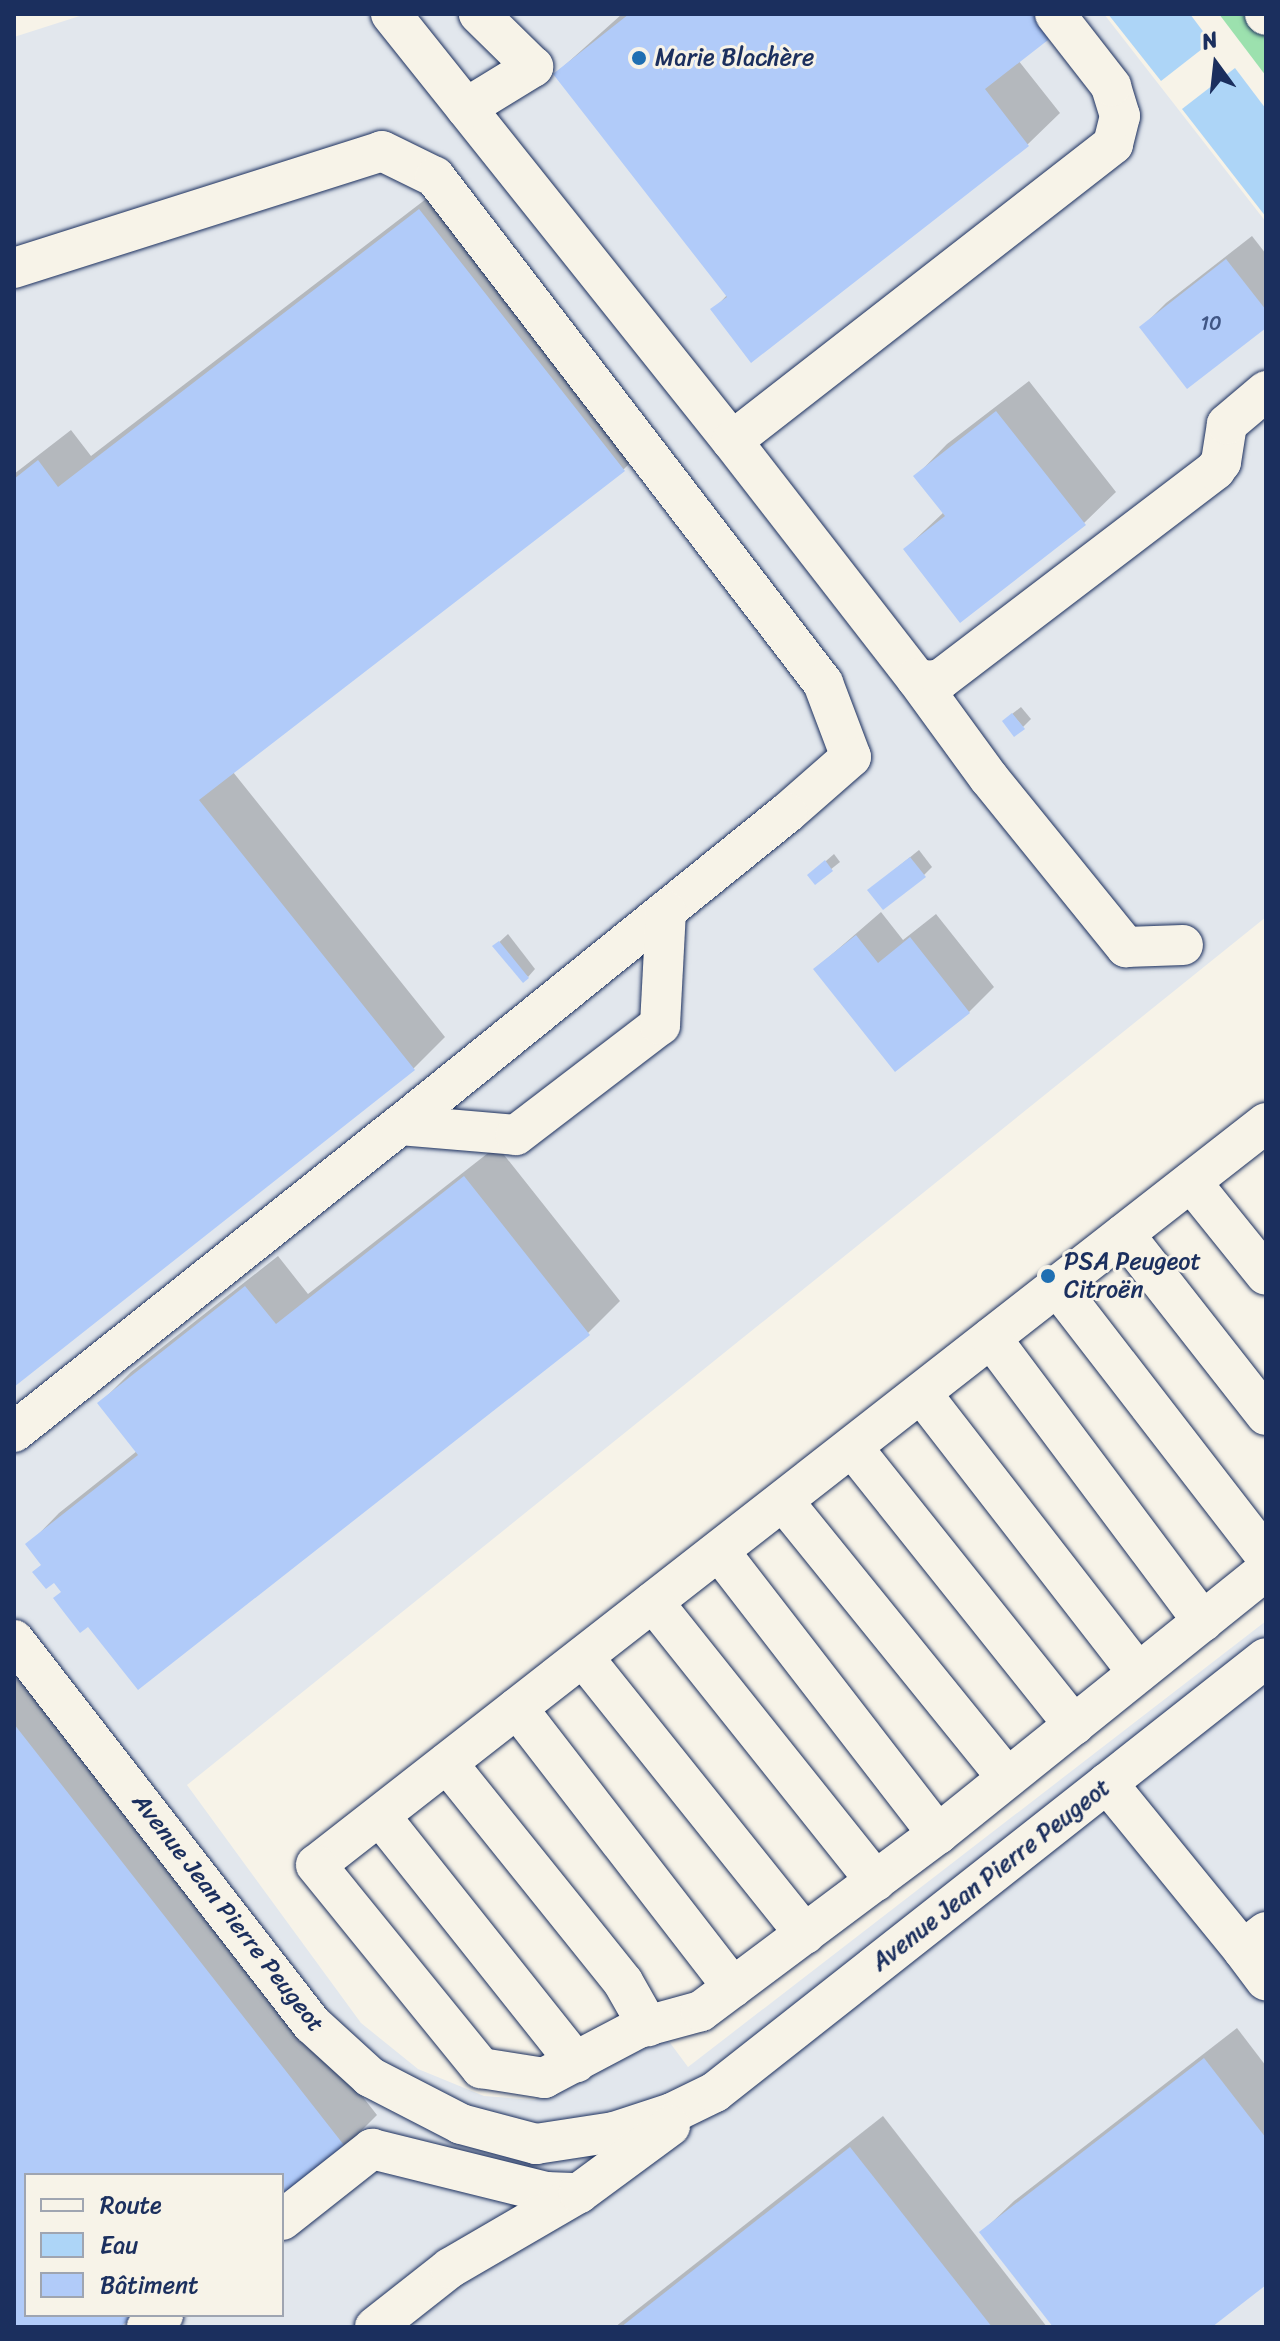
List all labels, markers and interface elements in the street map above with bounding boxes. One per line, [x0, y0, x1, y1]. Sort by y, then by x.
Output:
text: N [1197, 20, 1222, 61]
north arrow [1176, 24, 1256, 104]
place label: Marie Blachère [655, 44, 814, 72]
marker: Marie Blachère [630, 49, 648, 67]
house number: 10 [1200, 311, 1222, 335]
place label: PSA Peugeot Citroën [1064, 1248, 1202, 1304]
marker: PSA Peugeot Citroën [1039, 1267, 1057, 1285]
street label: Avenue Jean Pierre Peugeot [866, 1773, 1116, 1977]
street label: Avenue Jean Pierre Peugeot [126, 1788, 330, 2038]
legend [24, 2173, 284, 2317]
text: Route [100, 2184, 162, 2226]
text: Eau [100, 2224, 138, 2266]
text: Bâtiment [100, 2264, 199, 2306]

